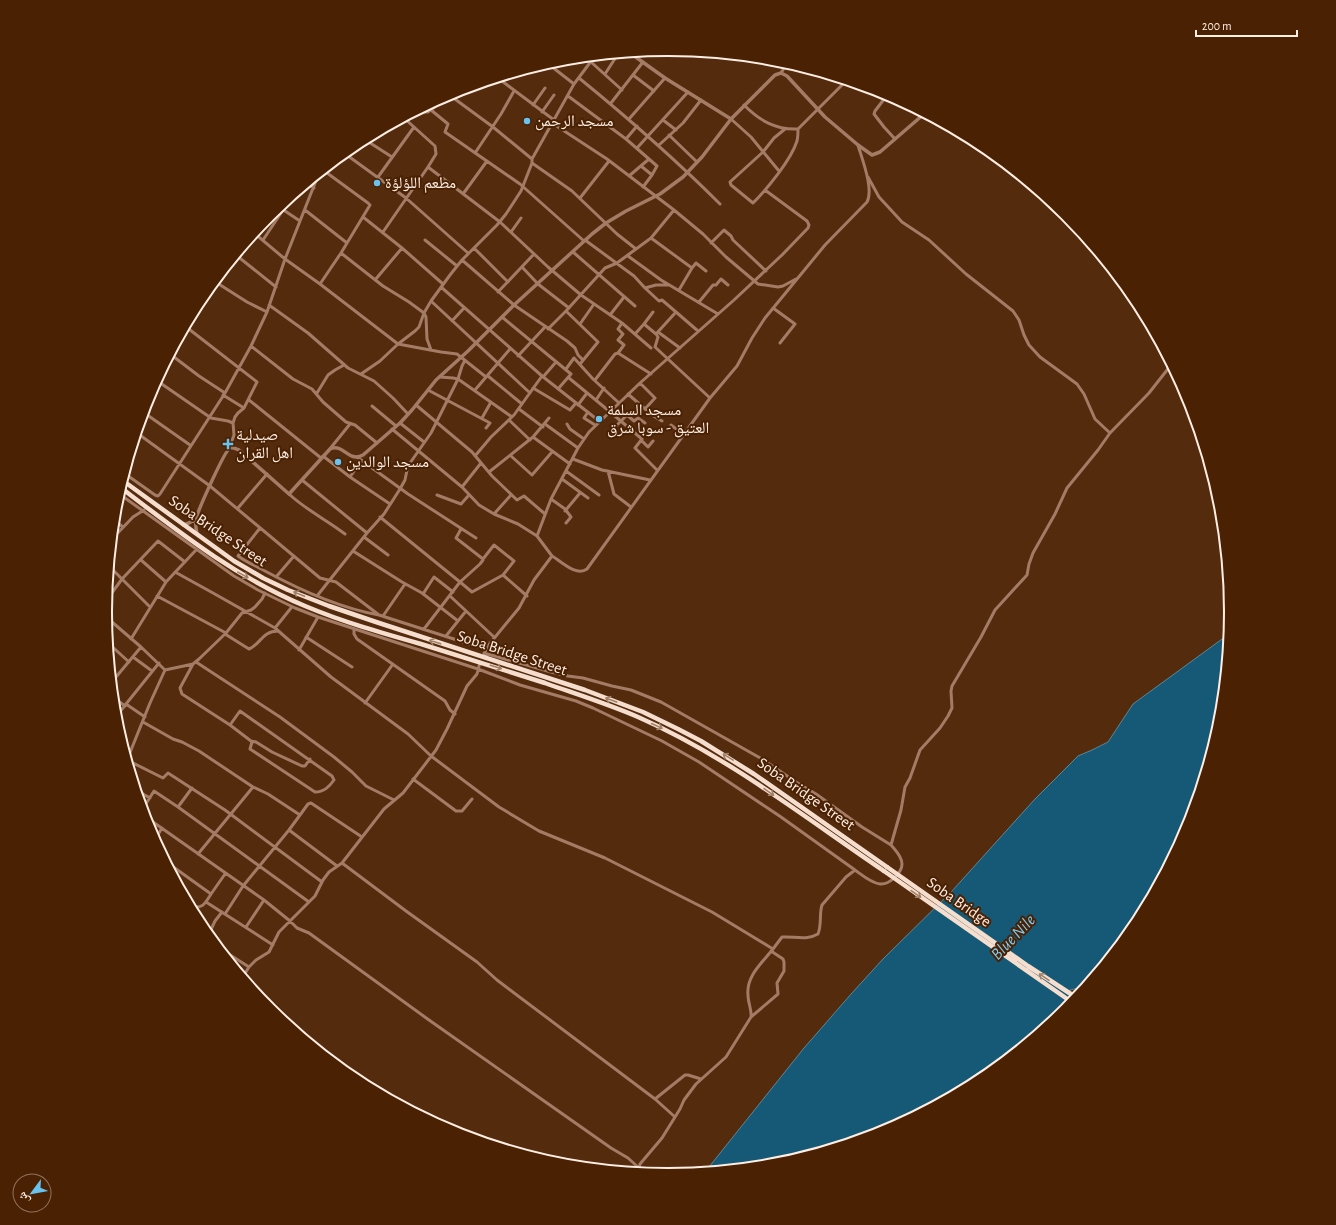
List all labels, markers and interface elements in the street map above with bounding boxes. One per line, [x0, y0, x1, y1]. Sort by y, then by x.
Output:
scale bar [1196, 12, 1297, 38]
text: 200 m [1202, 20, 1232, 32]
place label: مسجد الرحمن [535, 113, 614, 131]
marker: مسجد الرحمن [522, 116, 532, 126]
place label: مطعم اللؤلؤة [385, 175, 456, 193]
marker: مطعم اللؤلؤة [372, 178, 382, 188]
place label: مسجد السلمة العتيق - سوبا شرق [607, 402, 709, 438]
marker: مسجد السلمة العتيق - سوبا شرق [594, 414, 604, 424]
place label: صيدلية اهل القران [236, 427, 293, 463]
marker: صيدلية اهل القران [223, 439, 233, 449]
place label: مسجد الوالدين [346, 454, 429, 472]
marker: مسجد الوالدين [333, 457, 343, 467]
street label: Soba Bridge Street [166, 492, 270, 570]
one-way arrow [237, 571, 249, 579]
one-way arrow [293, 590, 305, 598]
street label: Soba Bridge Street [455, 628, 569, 678]
one-way arrow [428, 638, 441, 645]
one-way arrow [489, 664, 501, 672]
one-way arrow [606, 695, 618, 703]
one-way arrow [651, 723, 663, 730]
one-way arrow [722, 753, 734, 761]
street label: Soba Bridge Street [754, 755, 858, 833]
one-way arrow [763, 788, 774, 796]
street label: Soba Bridge [924, 874, 994, 930]
one-way arrow [910, 890, 921, 898]
water label: Blue Nile [988, 911, 1038, 963]
one-way arrow [1039, 973, 1050, 981]
north arrow [12, 1173, 52, 1213]
text: ش [16, 1189, 33, 1206]

